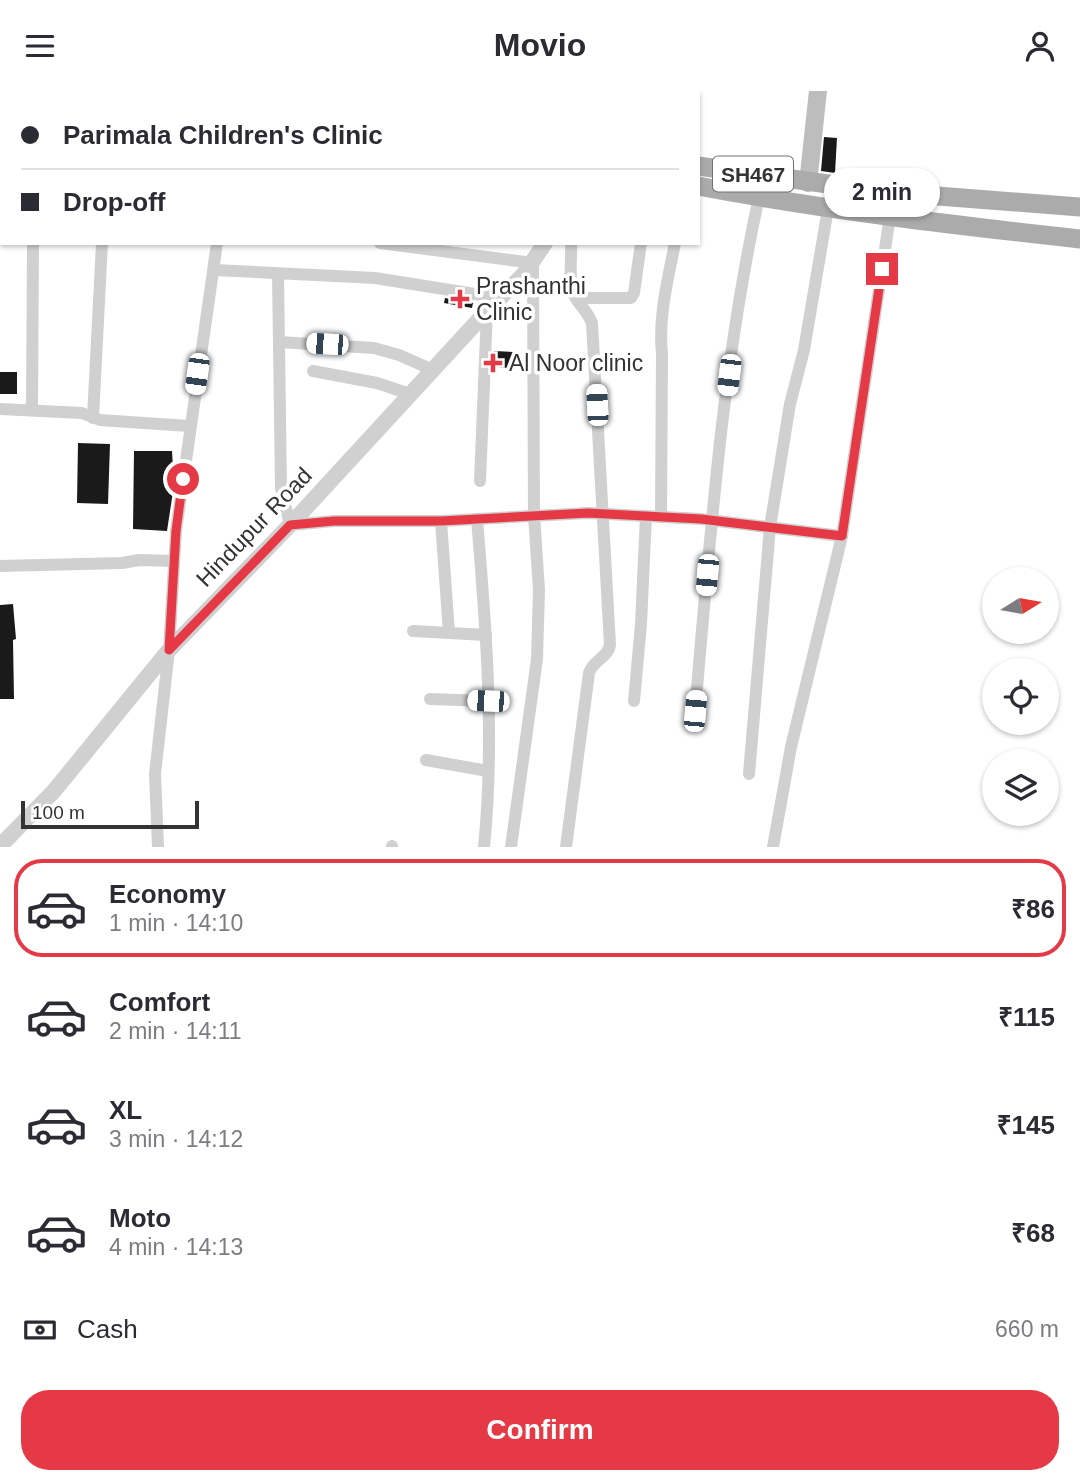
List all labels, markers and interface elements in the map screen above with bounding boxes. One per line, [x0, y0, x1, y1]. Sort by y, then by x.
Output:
icon: menu [21, 27, 59, 65]
text: Movio [494, 27, 586, 63]
icon: person [1021, 27, 1059, 65]
text: Parimala Children's Clinic [63, 120, 383, 150]
road number: SH467 [713, 157, 793, 191]
callout: 2 min [824, 167, 940, 216]
text: 2 min [852, 179, 912, 205]
text: Drop-off [63, 187, 166, 217]
route end [866, 253, 898, 285]
place label: Prashanthi Clinic [476, 273, 586, 325]
marker: Prashanthi Clinic [450, 289, 470, 309]
car [306, 332, 349, 356]
place label: Al Noor clinic [509, 350, 643, 376]
car [184, 352, 211, 396]
marker: Al Noor clinic [483, 353, 503, 373]
car [717, 353, 742, 397]
car [586, 383, 609, 427]
street label: Hindupur Road [191, 462, 317, 592]
route start [167, 463, 199, 495]
car [695, 553, 720, 597]
north arrow [982, 567, 1059, 644]
map controls [982, 567, 1059, 826]
button: locate [982, 658, 1059, 735]
car [683, 689, 708, 733]
car [467, 690, 510, 712]
button: layers [982, 749, 1059, 826]
scale bar [21, 798, 200, 830]
text: 100 m [32, 802, 85, 823]
icon: car [25, 877, 88, 940]
text: Economy [109, 879, 226, 909]
text: ₹86 [1011, 894, 1055, 924]
text: 1 min · 14:10 [109, 910, 243, 936]
icon: car [25, 985, 88, 1048]
text: Comfort [109, 987, 210, 1017]
text: ₹115 [998, 1002, 1055, 1032]
text: 2 min · 14:11 [109, 1018, 242, 1044]
icon: car [25, 1093, 88, 1156]
text: XL [109, 1095, 142, 1125]
text: ₹145 [997, 1110, 1055, 1140]
text: 3 min · 14:12 [109, 1126, 243, 1152]
icon: car [25, 1201, 88, 1264]
text: Moto [109, 1203, 171, 1233]
text: ₹68 [1011, 1218, 1055, 1248]
text: 4 min · 14:13 [109, 1234, 243, 1260]
icon: cash [21, 1311, 59, 1349]
text: Cash [77, 1314, 138, 1344]
text: 660 m [995, 1316, 1059, 1342]
button: Confirm [21, 1390, 1059, 1470]

